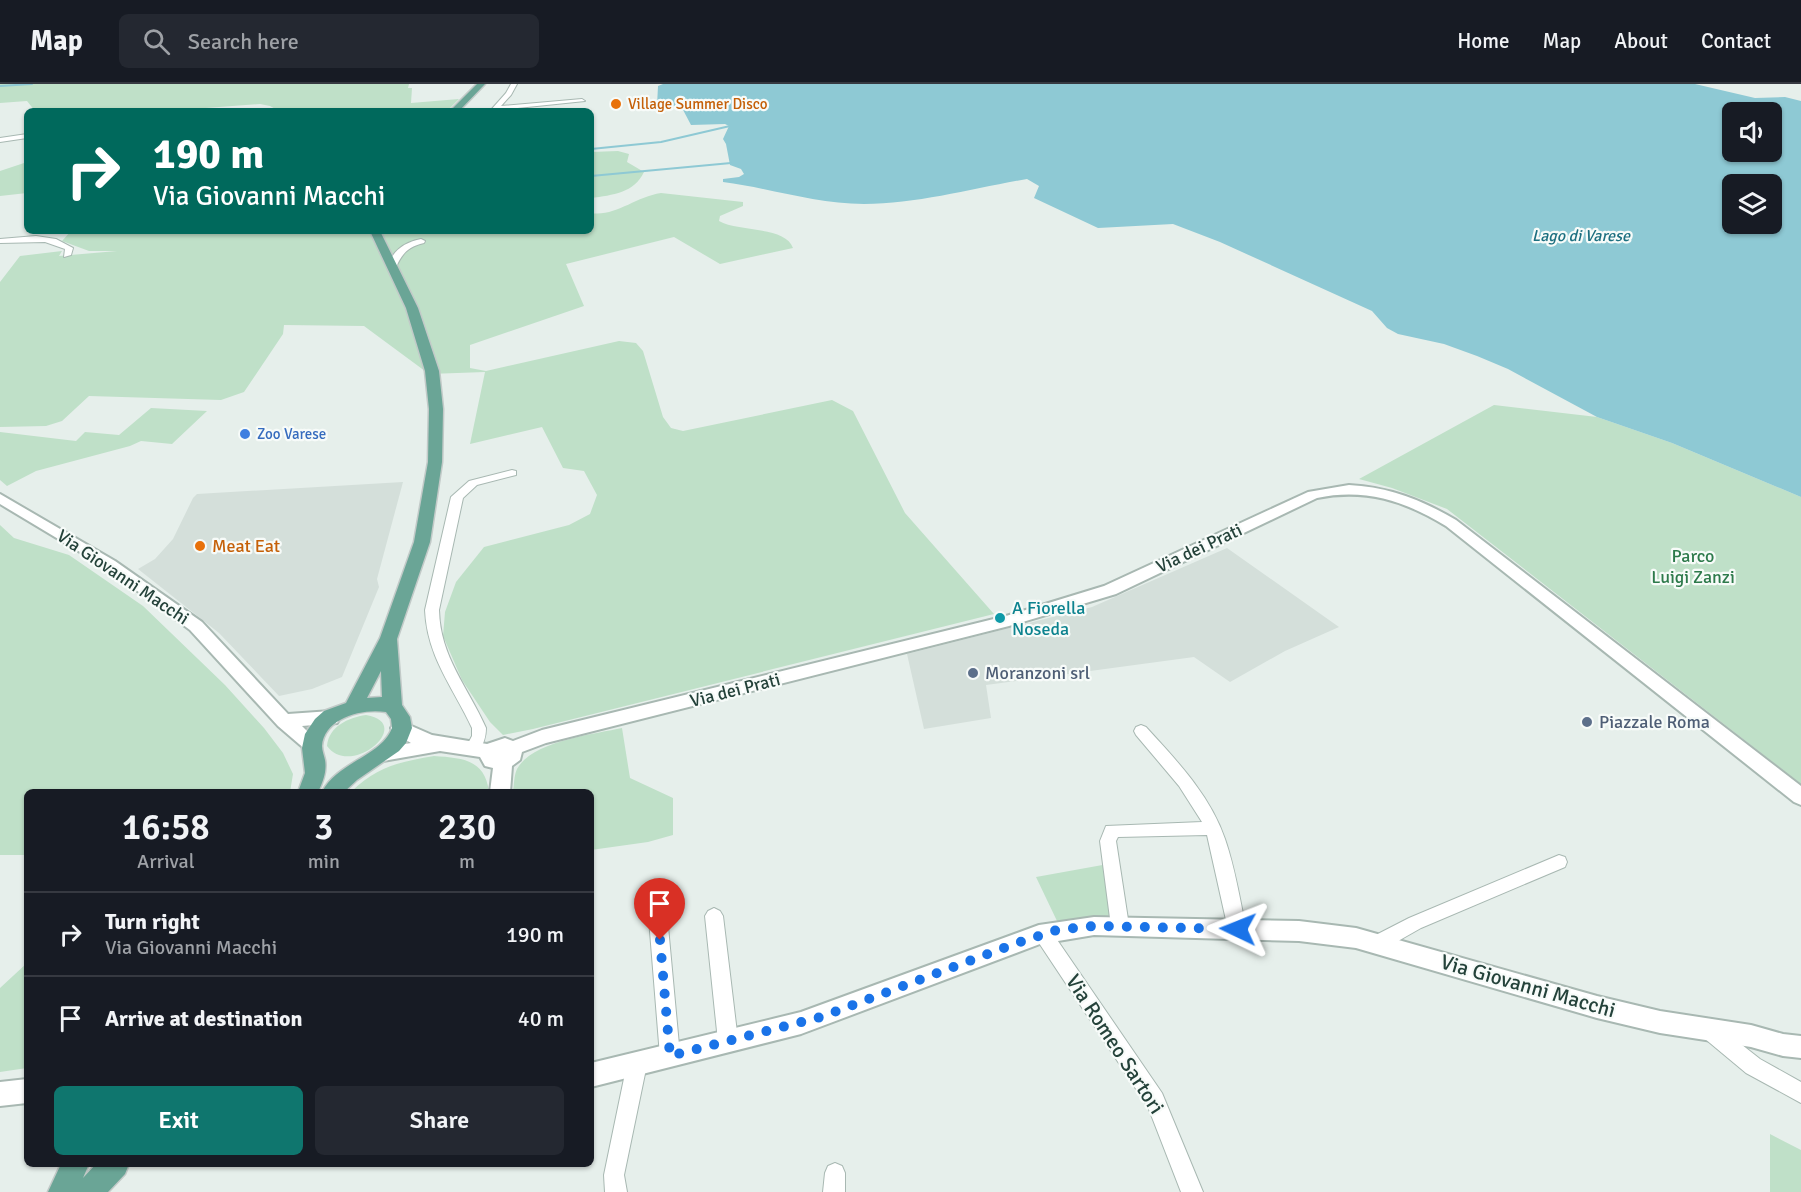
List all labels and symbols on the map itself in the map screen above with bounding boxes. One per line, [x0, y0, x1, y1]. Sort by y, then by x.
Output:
place label: Village Summer Disco [628, 95, 768, 113]
marker: Village Summer Disco [609, 97, 623, 111]
water label: Lago di Varese [1532, 226, 1631, 246]
place label: Zoo Varese [257, 425, 326, 443]
marker: Zoo Varese [238, 427, 252, 441]
street label: Via dei Prati [1152, 519, 1246, 577]
street label: Via Giovanni Macchi [53, 525, 193, 629]
place label: Meat Eat [212, 535, 280, 557]
marker: Meat Eat [193, 539, 207, 553]
park label: Parco Luigi Zanzi [1651, 545, 1735, 588]
place label: A Fiorella Noseda [1012, 597, 1085, 640]
marker: A Fiorella Noseda [993, 611, 1007, 625]
place label: Moranzoni srl [985, 662, 1090, 684]
marker: Moranzoni srl [966, 666, 980, 680]
street label: Via dei Prati [688, 668, 782, 712]
place label: Piazzale Roma [1599, 711, 1710, 733]
marker: Piazzale Roma [1580, 715, 1594, 729]
pin [634, 878, 685, 940]
position arrow [1206, 897, 1270, 961]
street label: Via Giovanni Macchi [1438, 949, 1618, 1023]
street label: Via Romeo Sartori [1060, 969, 1170, 1119]

